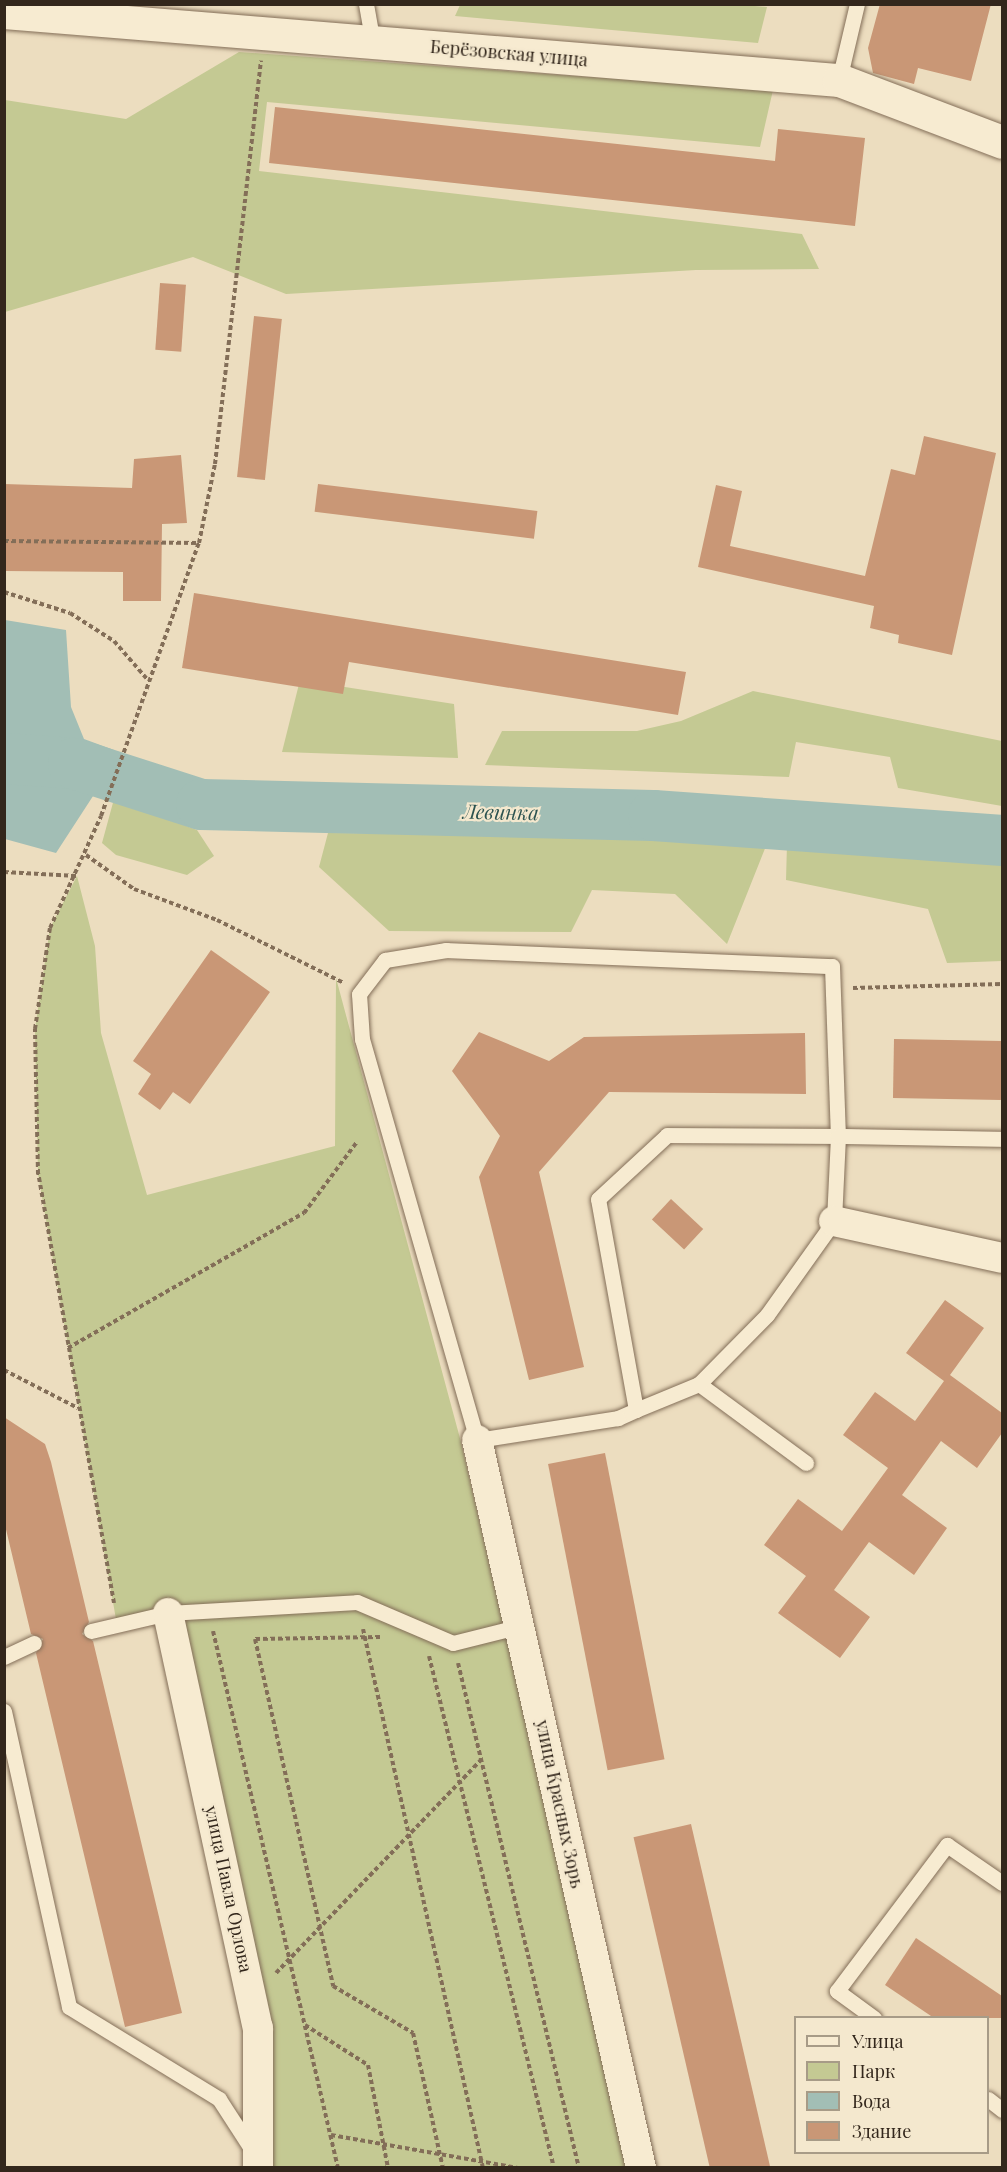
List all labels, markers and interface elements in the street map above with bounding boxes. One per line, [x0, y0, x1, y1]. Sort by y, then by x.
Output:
street label: Берёзовская улица [429, 35, 589, 71]
water label: Левинка [463, 798, 539, 824]
street label: улица Красных Зорь [532, 1718, 588, 1890]
street label: улица Павла Орлова [201, 1804, 257, 1974]
legend [794, 2016, 989, 2154]
text: Улица [852, 2029, 903, 2053]
text: Парк [852, 2059, 895, 2083]
text: Вода [852, 2089, 890, 2113]
text: Здание [852, 2119, 911, 2143]

